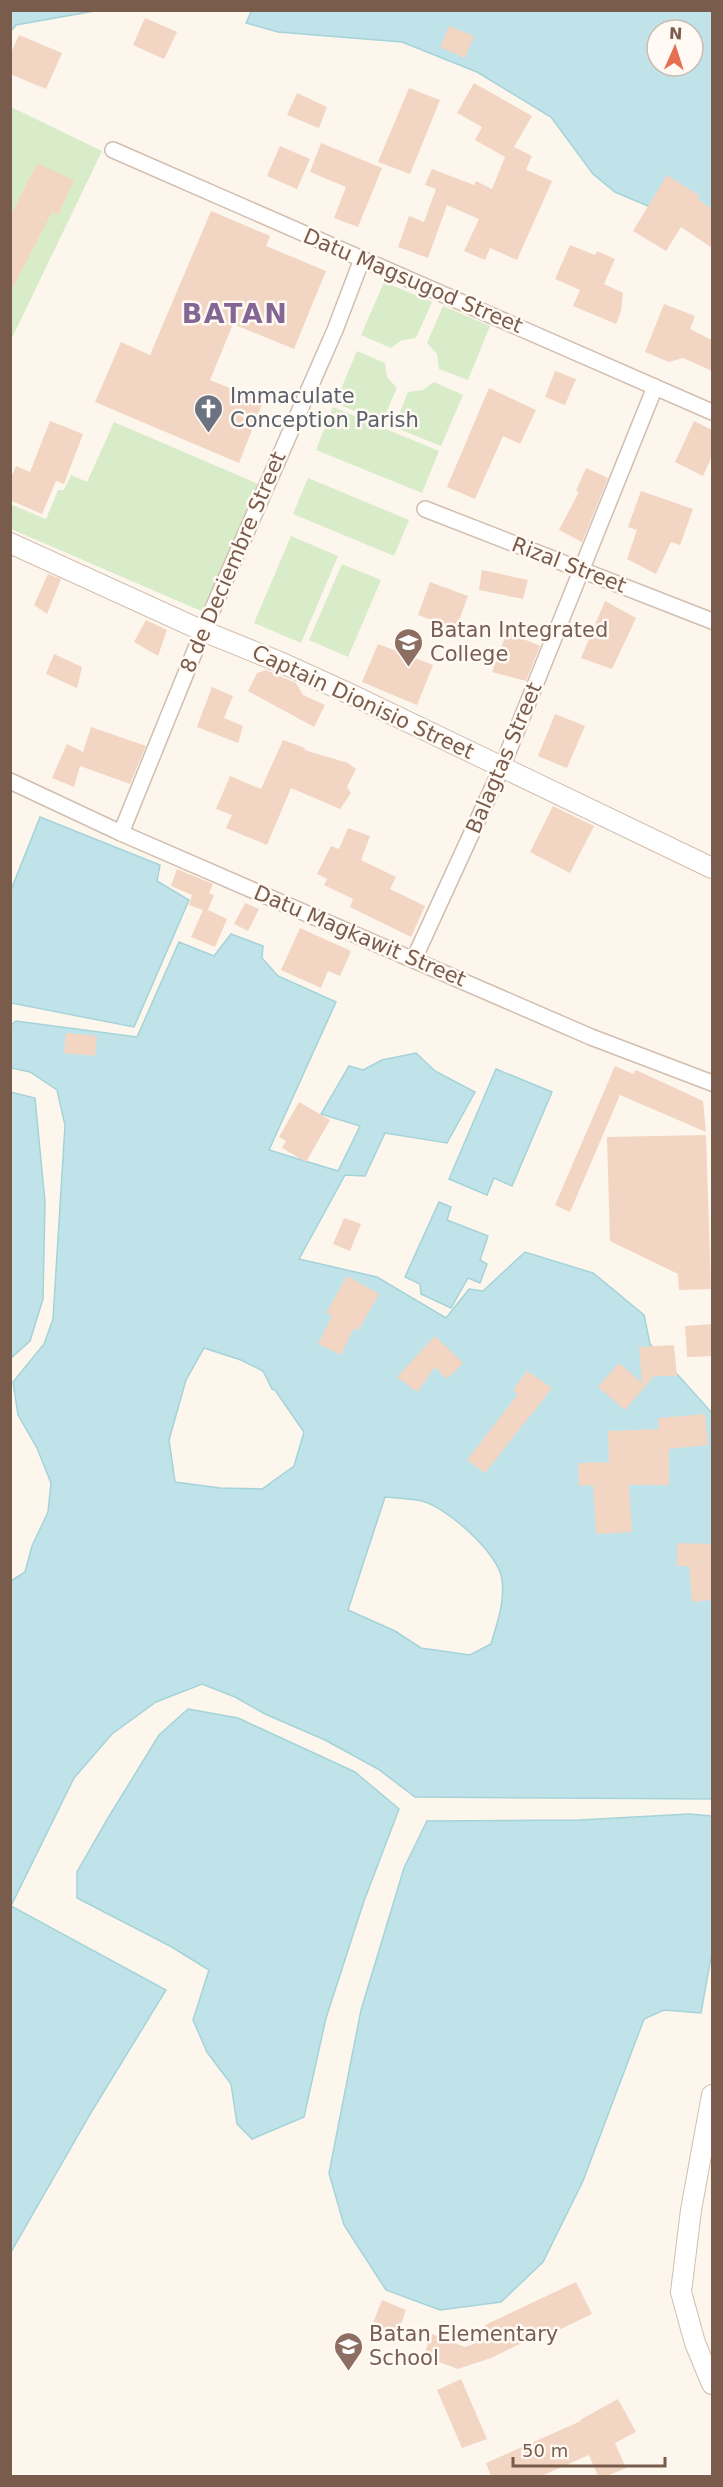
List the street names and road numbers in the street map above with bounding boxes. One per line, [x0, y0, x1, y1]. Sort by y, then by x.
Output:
street label: Datu Magsugod Street [300, 224, 526, 338]
street label: 8 de Deciembre Street [176, 448, 290, 676]
street label: Rizal Street [508, 532, 630, 598]
street label: Captain Dionisio Street [248, 640, 478, 764]
street label: Balagtas Street [461, 679, 547, 837]
street label: Datu Magkawit Street [250, 880, 470, 992]

